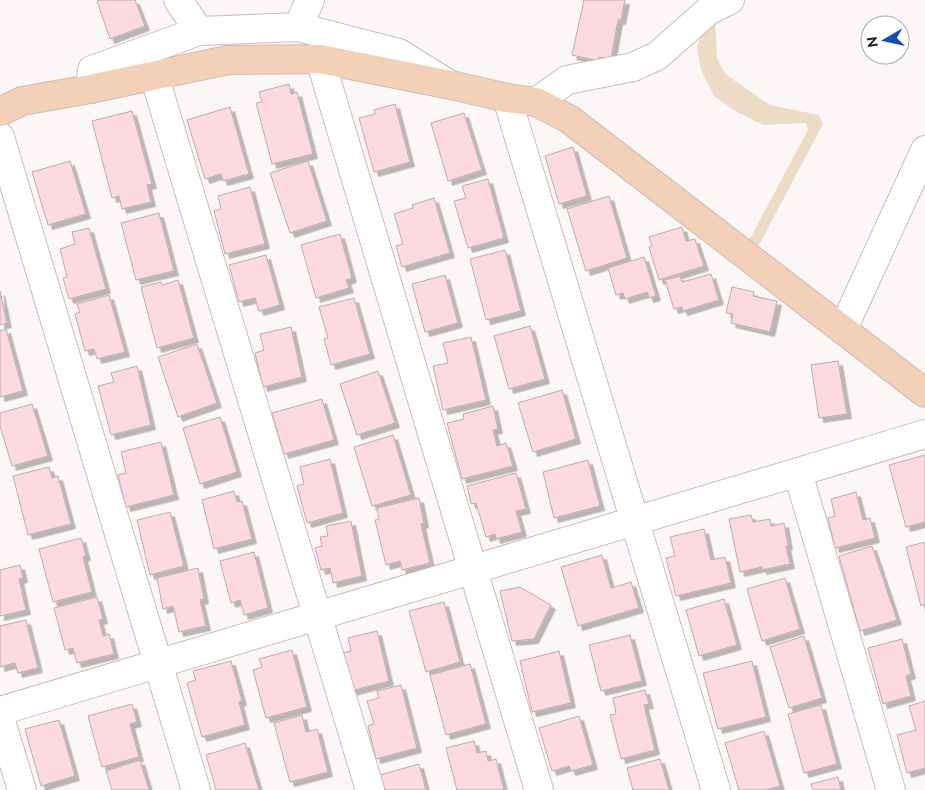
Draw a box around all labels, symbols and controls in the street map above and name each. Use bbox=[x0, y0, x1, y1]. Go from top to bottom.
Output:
north arrow bbox=[860, 15, 910, 65]
text: N bbox=[863, 36, 881, 49]

